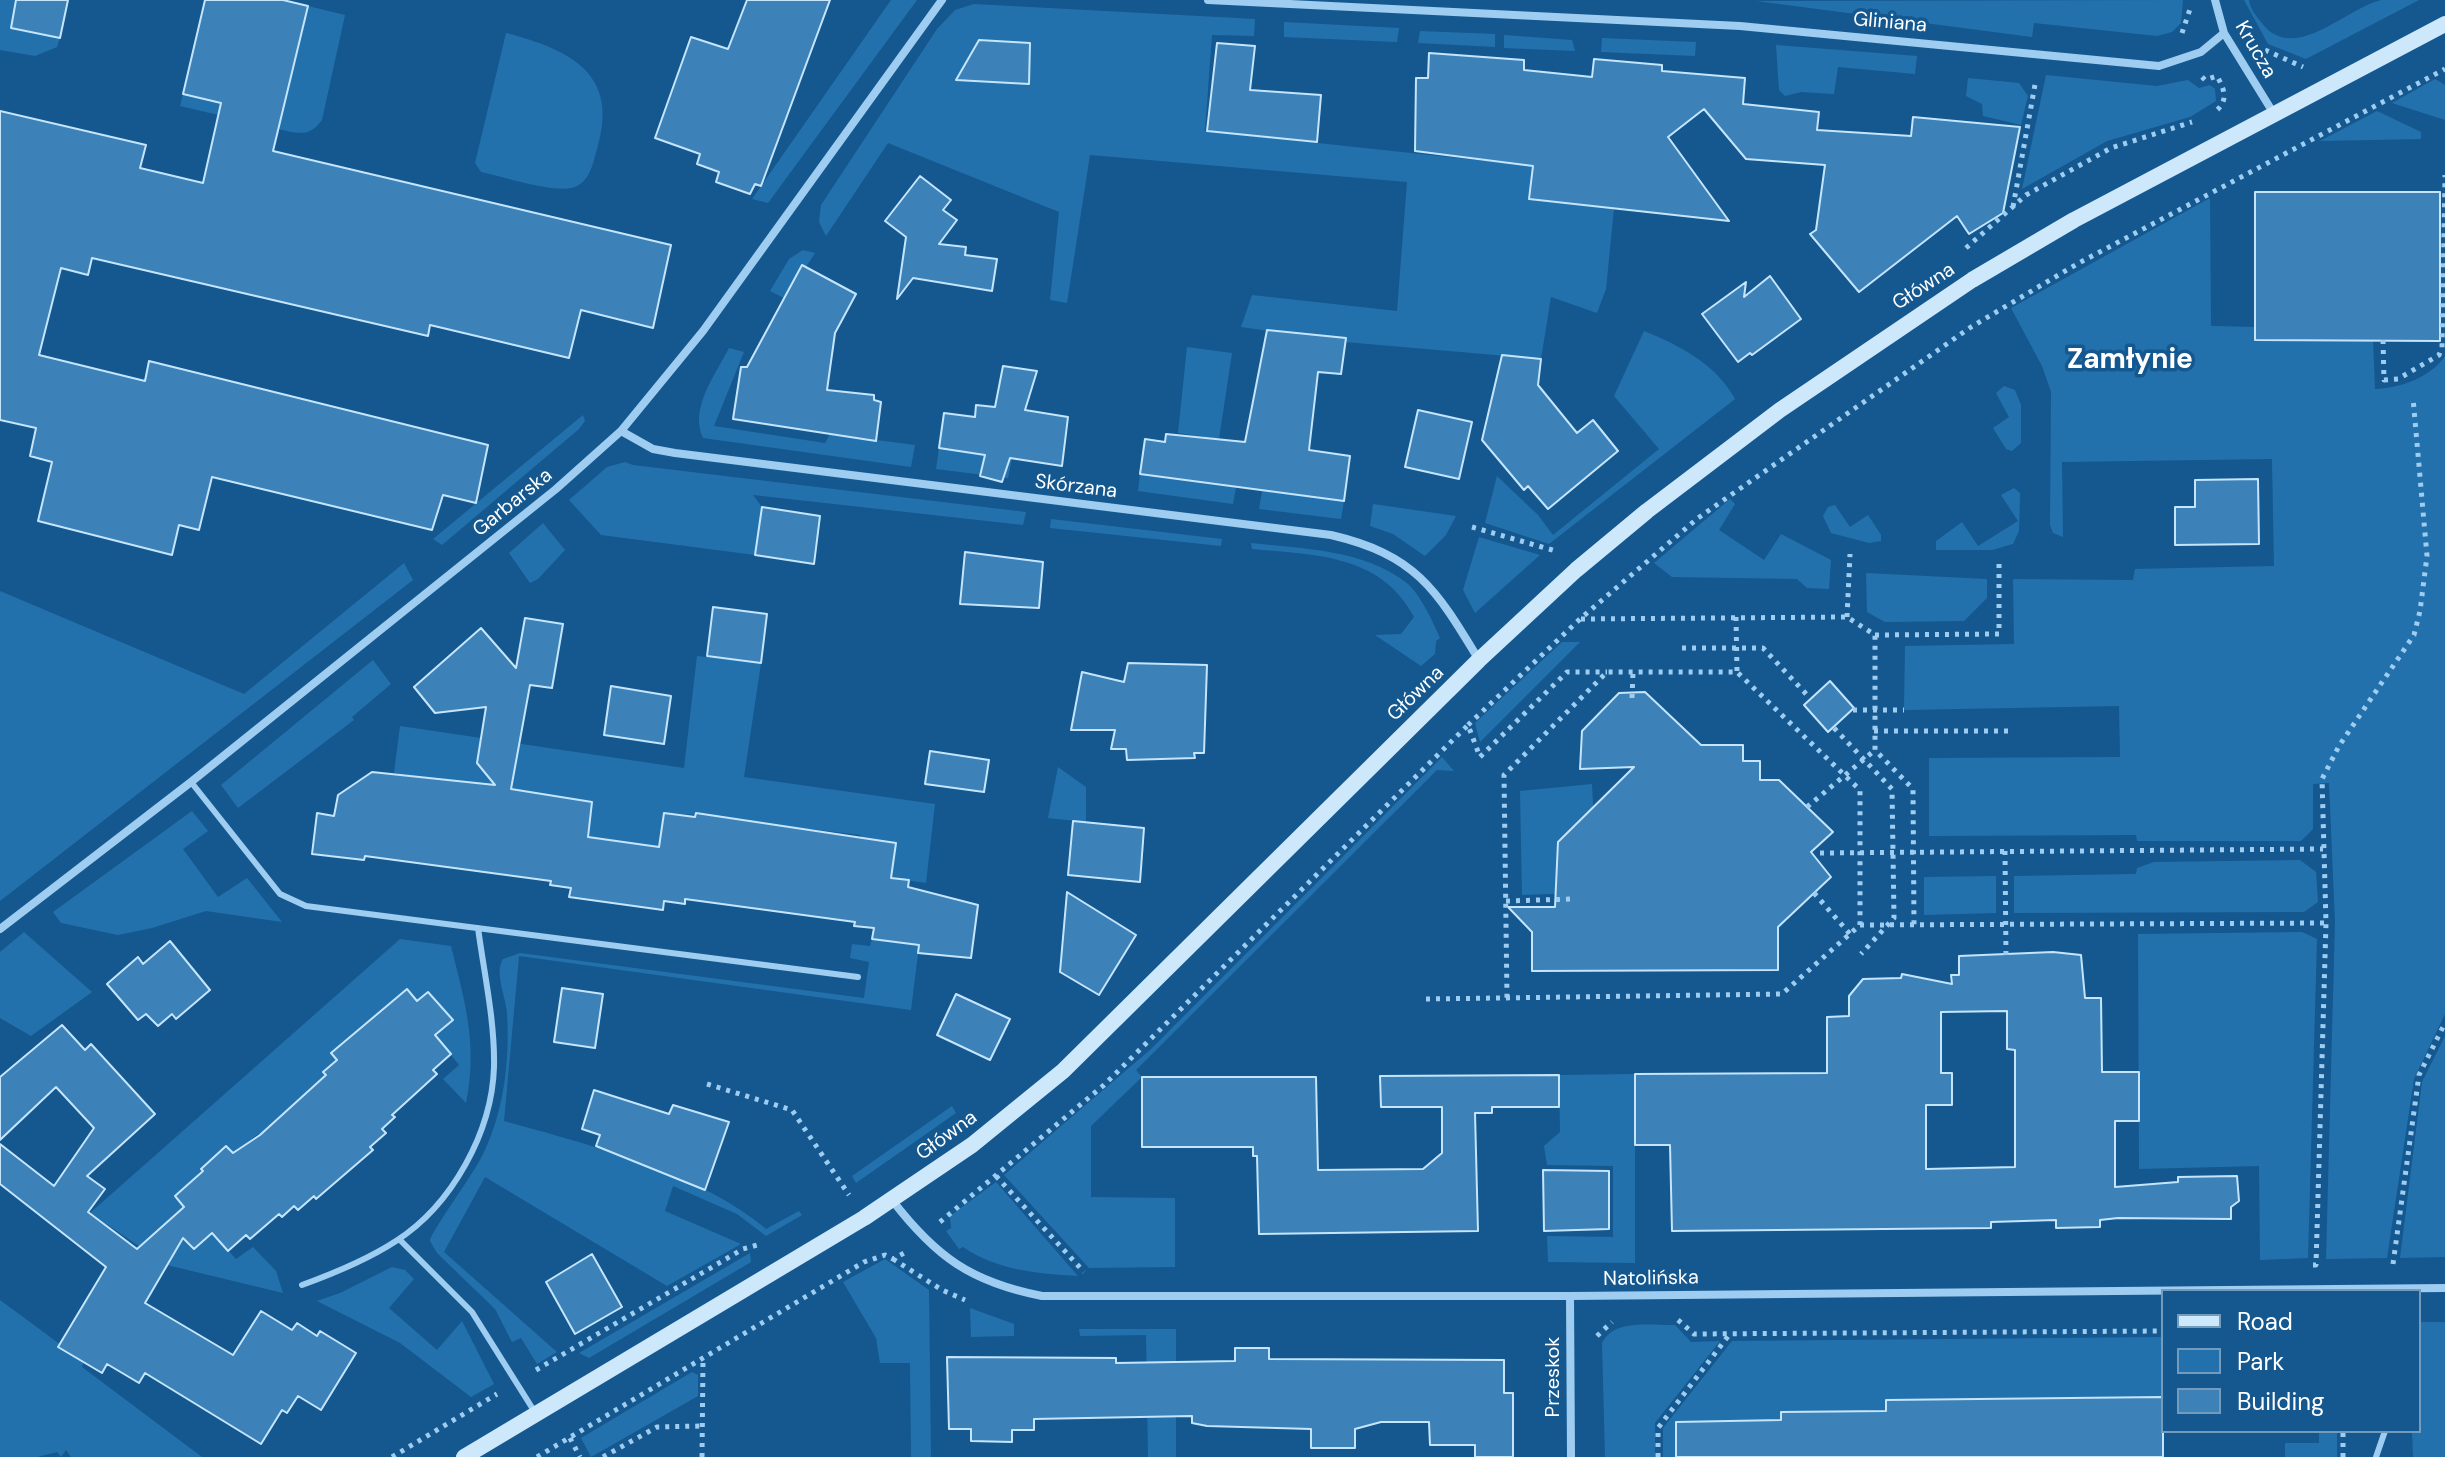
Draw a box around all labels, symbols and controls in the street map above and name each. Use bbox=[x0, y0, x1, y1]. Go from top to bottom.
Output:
street label: Gliniana bbox=[1852, 8, 1928, 38]
street label: Krucza bbox=[2229, 17, 2281, 83]
street label: Główna bbox=[1888, 258, 1960, 316]
district label: Zamłynie bbox=[2067, 344, 2193, 378]
street label: Garbarska bbox=[468, 464, 558, 542]
street label: Skórzana bbox=[1034, 470, 1118, 504]
street label: Główna bbox=[1383, 661, 1449, 727]
street label: Główna bbox=[912, 1106, 982, 1166]
street label: Natolińska bbox=[1603, 1266, 1699, 1292]
legend bbox=[2161, 1289, 2421, 1433]
text: Road bbox=[2237, 1306, 2293, 1337]
street label: Przeskok bbox=[1542, 1337, 1566, 1417]
text: Park bbox=[2237, 1346, 2284, 1377]
text: Building bbox=[2237, 1386, 2324, 1417]

